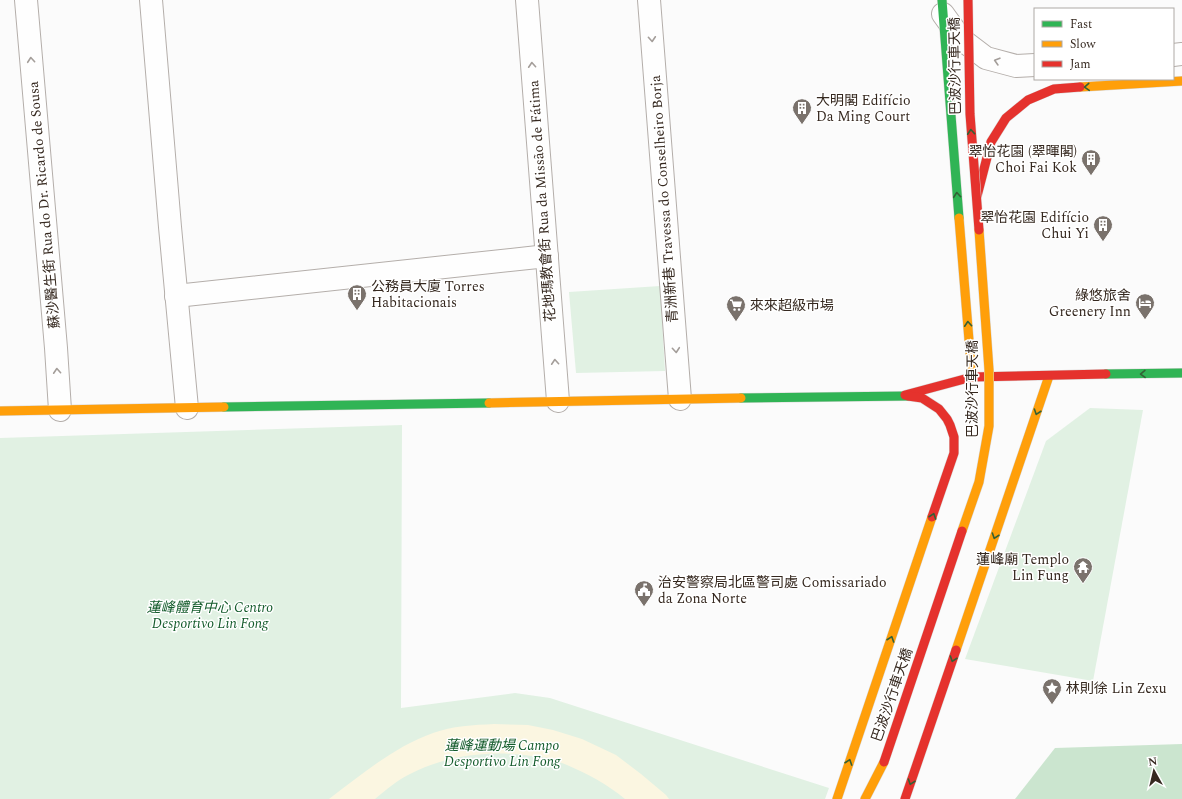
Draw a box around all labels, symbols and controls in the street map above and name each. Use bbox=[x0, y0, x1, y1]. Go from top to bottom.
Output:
legend bbox=[1034, 8, 1174, 80]
text: Fast bbox=[1070, 15, 1092, 34]
street label: 巴波沙行車天橋 bbox=[944, 17, 966, 115]
text: Slow bbox=[1070, 35, 1096, 54]
one-way arrow bbox=[647, 36, 656, 42]
text: Jam bbox=[1070, 55, 1091, 74]
one-way arrow bbox=[27, 57, 36, 63]
one-way arrow bbox=[994, 57, 1001, 66]
one-way arrow bbox=[528, 62, 537, 68]
street label: 青洲新巷 Travessa do Conselheiro Borja bbox=[645, 74, 683, 324]
street label: 花地瑪教會街 Rua da Missão de Fátima bbox=[523, 79, 561, 323]
street label: 蘇沙醫生街 Rua do Dr. Ricardo de Sousa bbox=[23, 80, 65, 330]
one-way arrow bbox=[1084, 83, 1090, 92]
place label: 大明閣 Edifício Da Ming Court bbox=[816, 90, 911, 127]
building icon: 大明閣 Edifício Da Ming Court bbox=[791, 97, 813, 125]
one-way arrow bbox=[967, 129, 976, 135]
place label: 翠怡花園 (翠暉閣) Choi Fai Kok bbox=[969, 141, 1077, 178]
building icon: 翠怡花園 (翠暉閣) Choi Fai Kok bbox=[1080, 148, 1102, 176]
one-way arrow bbox=[953, 192, 962, 198]
place label: 翠怡花園 Edifício Chui Yi bbox=[980, 207, 1089, 244]
building icon: 翠怡花園 Edifício Chui Yi bbox=[1092, 214, 1114, 242]
place label: 公務員大廈 Torres Habitacionais bbox=[371, 276, 485, 313]
building icon: 公務員大廈 Torres Habitacionais bbox=[346, 283, 368, 311]
place label: 綠悠旅舍 Greenery Inn bbox=[1049, 285, 1131, 322]
hotel icon: 綠悠旅舍 Greenery Inn bbox=[1134, 292, 1156, 320]
supermarket icon: 來來超級市場 bbox=[725, 294, 747, 322]
place label: 來來超級市場 bbox=[750, 295, 834, 316]
one-way arrow bbox=[963, 321, 972, 327]
street label: 巴波沙行車天橋 bbox=[962, 340, 983, 438]
one-way arrow bbox=[671, 347, 680, 353]
one-way arrow bbox=[550, 359, 559, 365]
one-way arrow bbox=[53, 368, 62, 374]
one-way arrow bbox=[1140, 370, 1146, 378]
one-way arrow bbox=[1033, 409, 1041, 416]
one-way arrow bbox=[928, 512, 937, 519]
one-way arrow bbox=[991, 532, 999, 539]
place label: 蓮峰廟 Templo Lin Fung bbox=[976, 549, 1069, 586]
temple icon: 蓮峰廟 Templo Lin Fung bbox=[1072, 556, 1094, 584]
place label: 治安警察局北區警司處 Comissariado da Zona Norte bbox=[658, 572, 887, 609]
public building icon: 治安警察局北區警司處 Comissariado da Zona Norte bbox=[633, 579, 655, 607]
park label: 蓮峰體育中心 Centro Desportivo Lin Fong bbox=[147, 597, 273, 634]
one-way arrow bbox=[886, 636, 895, 643]
street label: 巴波沙行車天橋 bbox=[866, 645, 918, 745]
one-way arrow bbox=[949, 655, 958, 662]
place icon: 林則徐 Lin Zexu bbox=[1041, 677, 1063, 705]
place label: 林則徐 Lin Zexu bbox=[1066, 678, 1167, 699]
park label: 蓮峰運動場 Campo Desportivo Lin Fong bbox=[444, 735, 561, 772]
north arrow bbox=[1134, 751, 1174, 791]
text: N bbox=[1147, 753, 1158, 771]
one-way arrow bbox=[845, 759, 853, 766]
one-way arrow bbox=[907, 778, 916, 785]

